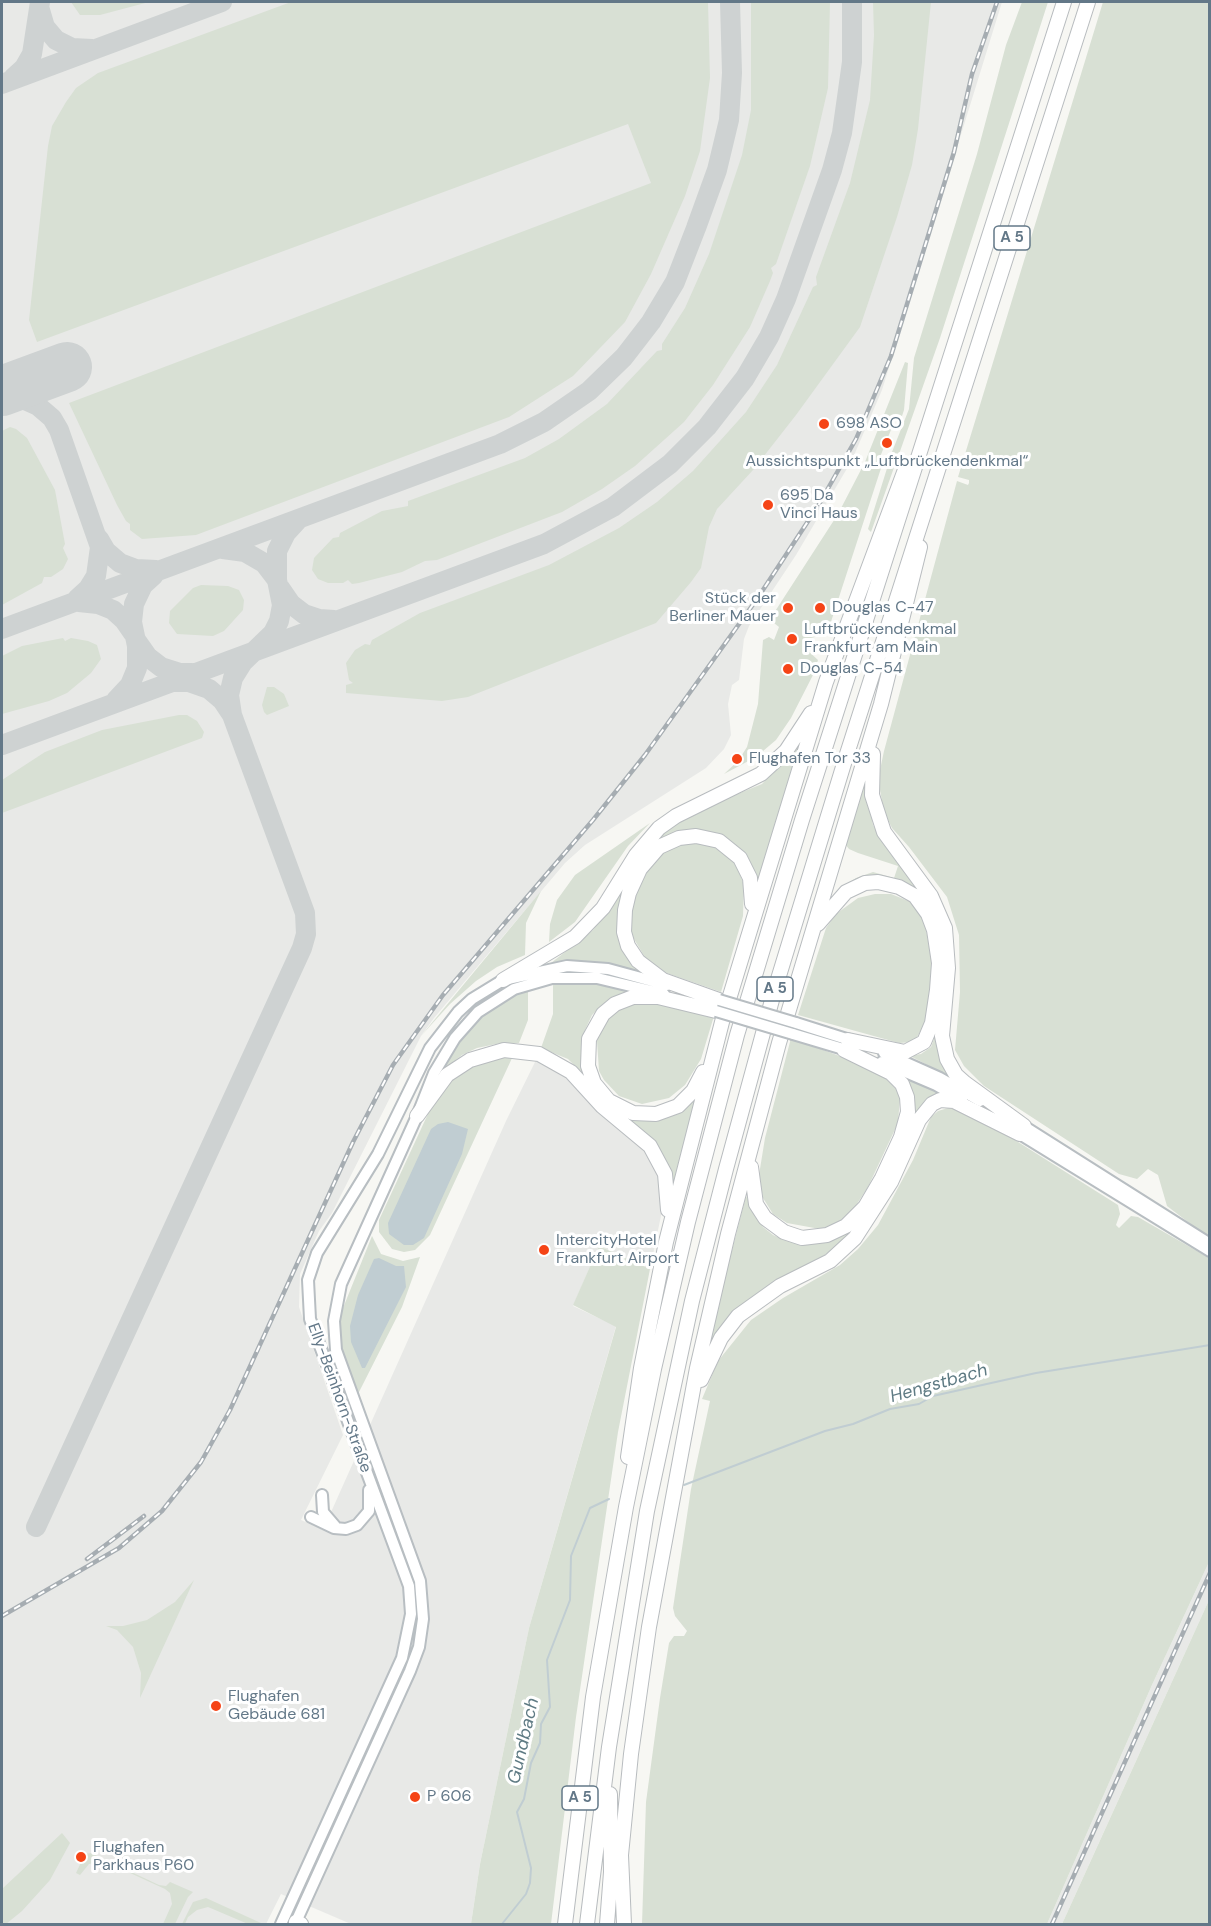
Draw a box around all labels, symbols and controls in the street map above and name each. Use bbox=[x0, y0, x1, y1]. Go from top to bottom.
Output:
road number: A 5 bbox=[994, 226, 1030, 250]
place label: 698 ASO bbox=[836, 414, 902, 434]
marker: 698 ASO bbox=[817, 417, 831, 431]
marker: Aussichtspunkt „Luftbrückendenkmal“ bbox=[880, 436, 894, 450]
place label: Aussichtspunkt „Luftbrückendenkmal“ bbox=[746, 452, 1028, 472]
place label: 695 Da Vinci Haus bbox=[780, 486, 858, 524]
marker: 695 Da Vinci Haus bbox=[761, 498, 775, 512]
place label: Stück der Berliner Mauer bbox=[669, 589, 776, 627]
place label: Douglas C-47 bbox=[832, 598, 934, 618]
marker: Stück der Berliner Mauer bbox=[781, 601, 795, 615]
marker: Douglas C-47 bbox=[813, 601, 827, 615]
place label: Luftbrückendenkmal Frankfurt am Main bbox=[804, 620, 956, 658]
marker: Luftbrückendenkmal Frankfurt am Main bbox=[785, 632, 799, 646]
place label: Douglas C-54 bbox=[800, 659, 903, 679]
marker: Douglas C-54 bbox=[781, 662, 795, 676]
place label: Flughafen Tor 33 bbox=[749, 749, 871, 769]
marker: Flughafen Tor 33 bbox=[730, 752, 744, 766]
road number: A 5 bbox=[757, 977, 793, 1001]
place label: IntercityHotel Frankfurt Airport bbox=[556, 1231, 680, 1269]
marker: IntercityHotel Frankfurt Airport bbox=[537, 1243, 551, 1257]
street label: Elly-Beinhorn-Straße bbox=[303, 1321, 375, 1475]
water label: Hengstbach bbox=[888, 1360, 990, 1408]
place label: Flughafen Gebäude 681 bbox=[228, 1687, 325, 1725]
water label: Gundbach bbox=[504, 1696, 544, 1786]
marker: Flughafen Gebäude 681 bbox=[209, 1699, 223, 1713]
road number: A 5 bbox=[562, 1786, 598, 1810]
place label: P 606 bbox=[427, 1787, 472, 1807]
marker: P 606 bbox=[408, 1790, 422, 1804]
place label: Flughafen Parkhaus P60 bbox=[93, 1838, 194, 1876]
marker: Flughafen Parkhaus P60 bbox=[74, 1850, 88, 1864]

